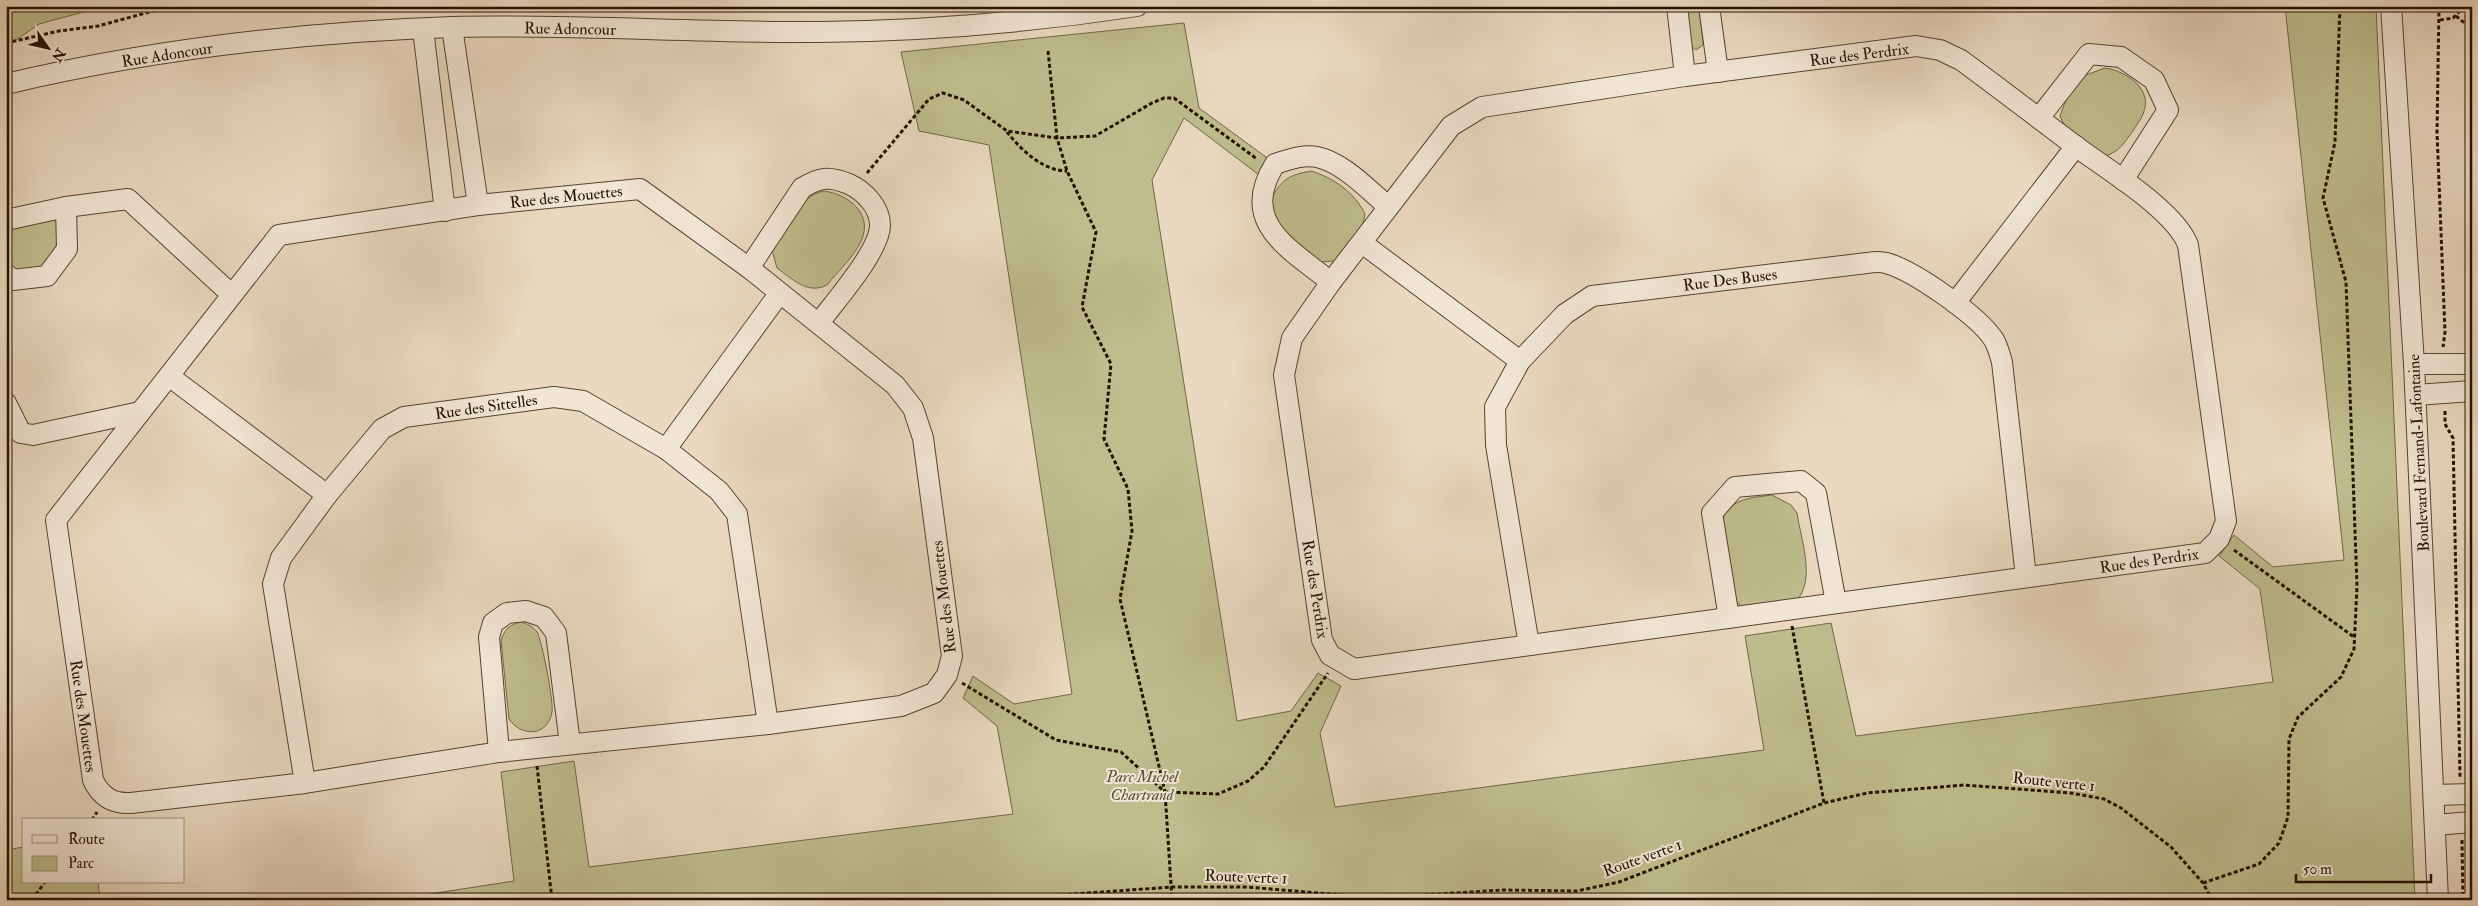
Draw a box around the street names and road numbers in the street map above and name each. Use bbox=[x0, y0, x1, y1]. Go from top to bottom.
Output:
street label: Rue Adoncour bbox=[524, 18, 616, 40]
street label: Rue Adoncour bbox=[120, 38, 214, 72]
street label: Rue des Perdrix bbox=[1808, 39, 1910, 71]
street label: Rue des Mouettes bbox=[509, 181, 624, 213]
street label: Rue Des Buses bbox=[1682, 264, 1778, 296]
street label: Boulevard Fernand-Lafontaine bbox=[2404, 353, 2434, 552]
street label: Rue des Sittelles bbox=[434, 390, 539, 424]
street label: Rue des Perdrix bbox=[1297, 538, 1333, 640]
street label: Rue des Mouettes bbox=[927, 539, 961, 654]
street label: Rue des Perdrix bbox=[2098, 544, 2200, 578]
street label: Rue des Mouettes bbox=[65, 659, 101, 774]
street label: Route verte 1 bbox=[2012, 768, 2096, 796]
street label: Route verte 1 bbox=[1600, 834, 1685, 881]
street label: Route verte 1 bbox=[1204, 866, 1288, 888]

